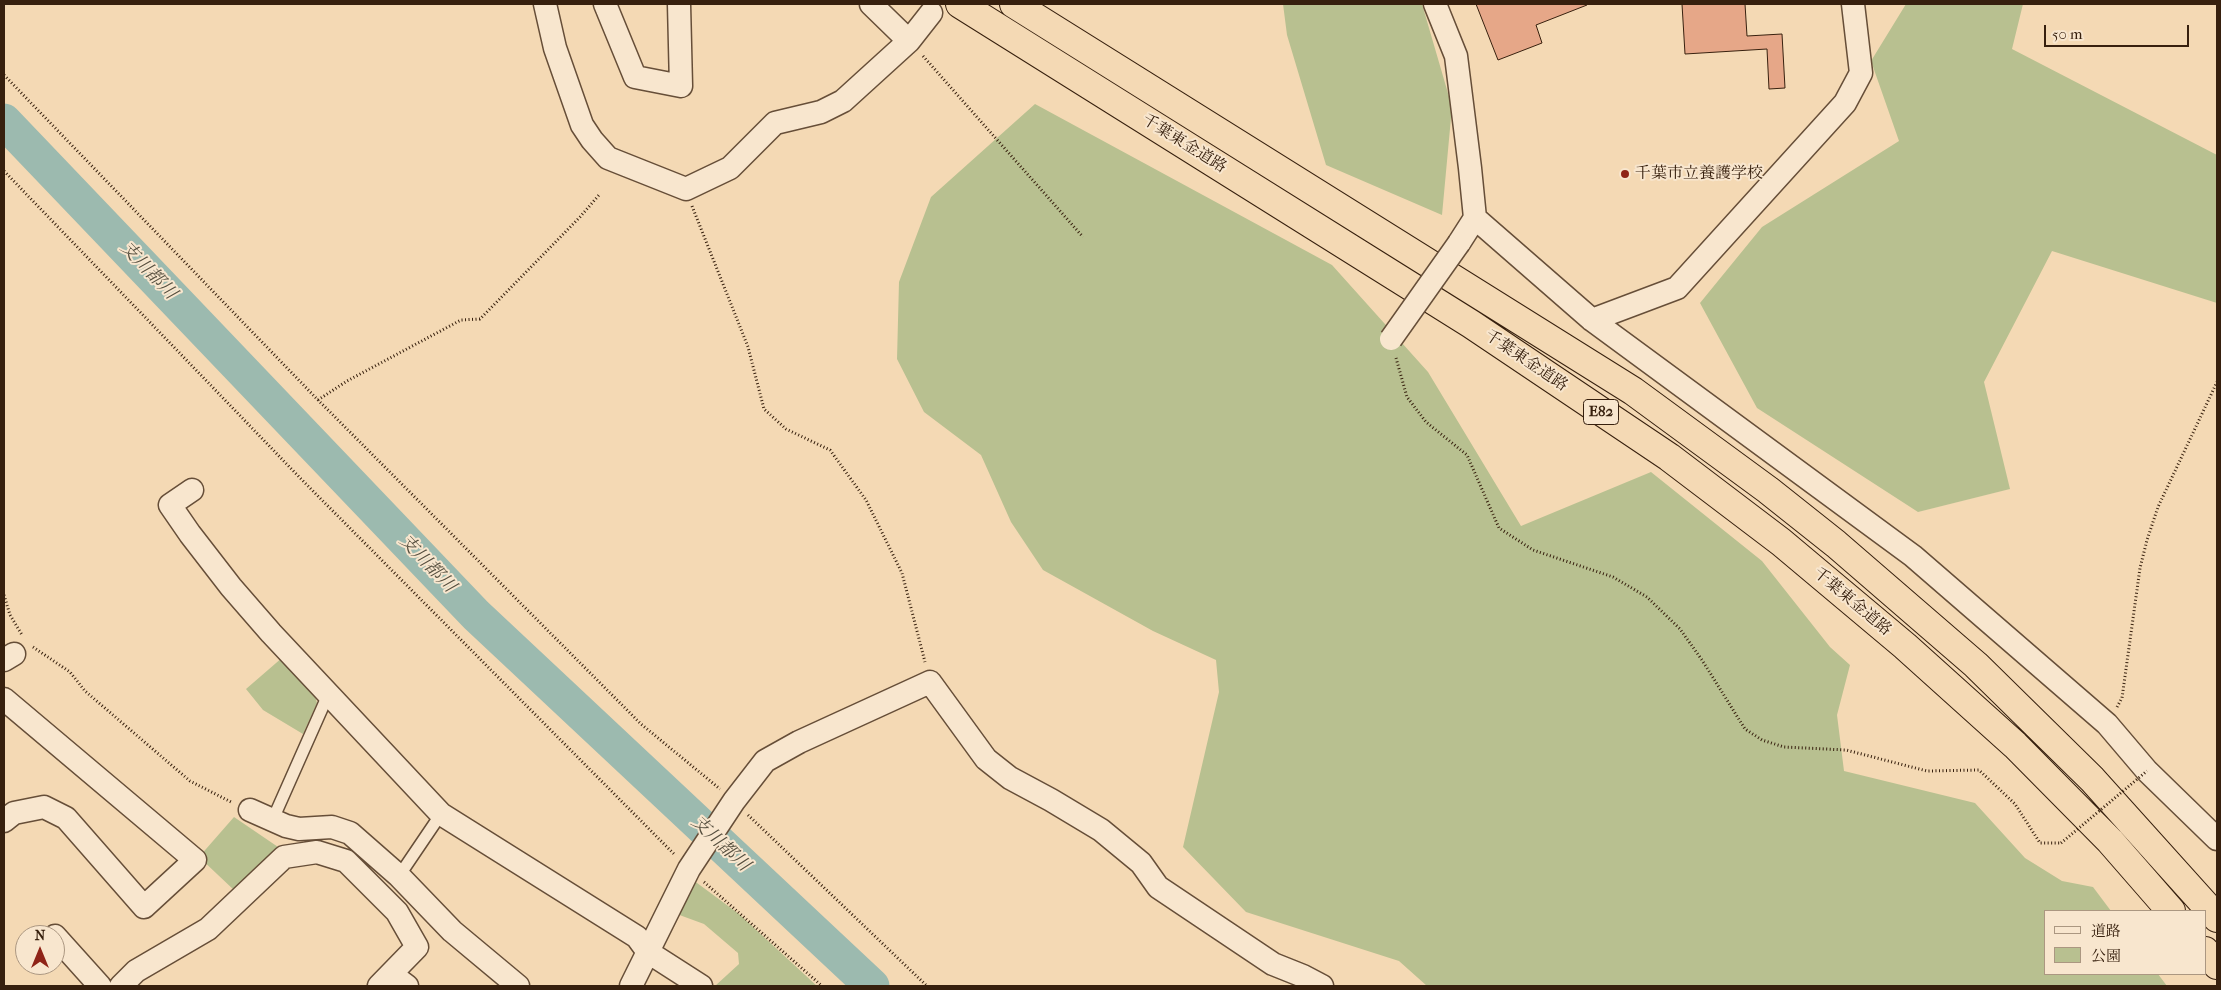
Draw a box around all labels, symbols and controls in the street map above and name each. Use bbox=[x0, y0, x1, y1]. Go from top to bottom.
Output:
scale bar bbox=[2046, 15, 2191, 47]
text: 50 m bbox=[2052, 25, 2082, 43]
street label: 千葉東金道路 bbox=[1138, 110, 1230, 178]
place label: 千葉市立養護学校 bbox=[1635, 164, 1763, 184]
marker: 千葉市立養護学校 bbox=[1619, 168, 1631, 180]
water label: 支川都川 bbox=[115, 238, 181, 304]
street label: 千葉東金道路 bbox=[1481, 326, 1571, 396]
road number: E82 bbox=[1584, 400, 1618, 424]
water label: 支川都川 bbox=[394, 531, 460, 597]
street label: 千葉東金道路 bbox=[1809, 564, 1895, 640]
water label: 支川都川 bbox=[686, 812, 754, 876]
legend bbox=[2044, 910, 2206, 975]
text: 道路 bbox=[2091, 922, 2121, 940]
north arrow bbox=[15, 925, 65, 975]
text: N bbox=[35, 927, 45, 944]
text: 公園 bbox=[2091, 947, 2121, 965]

